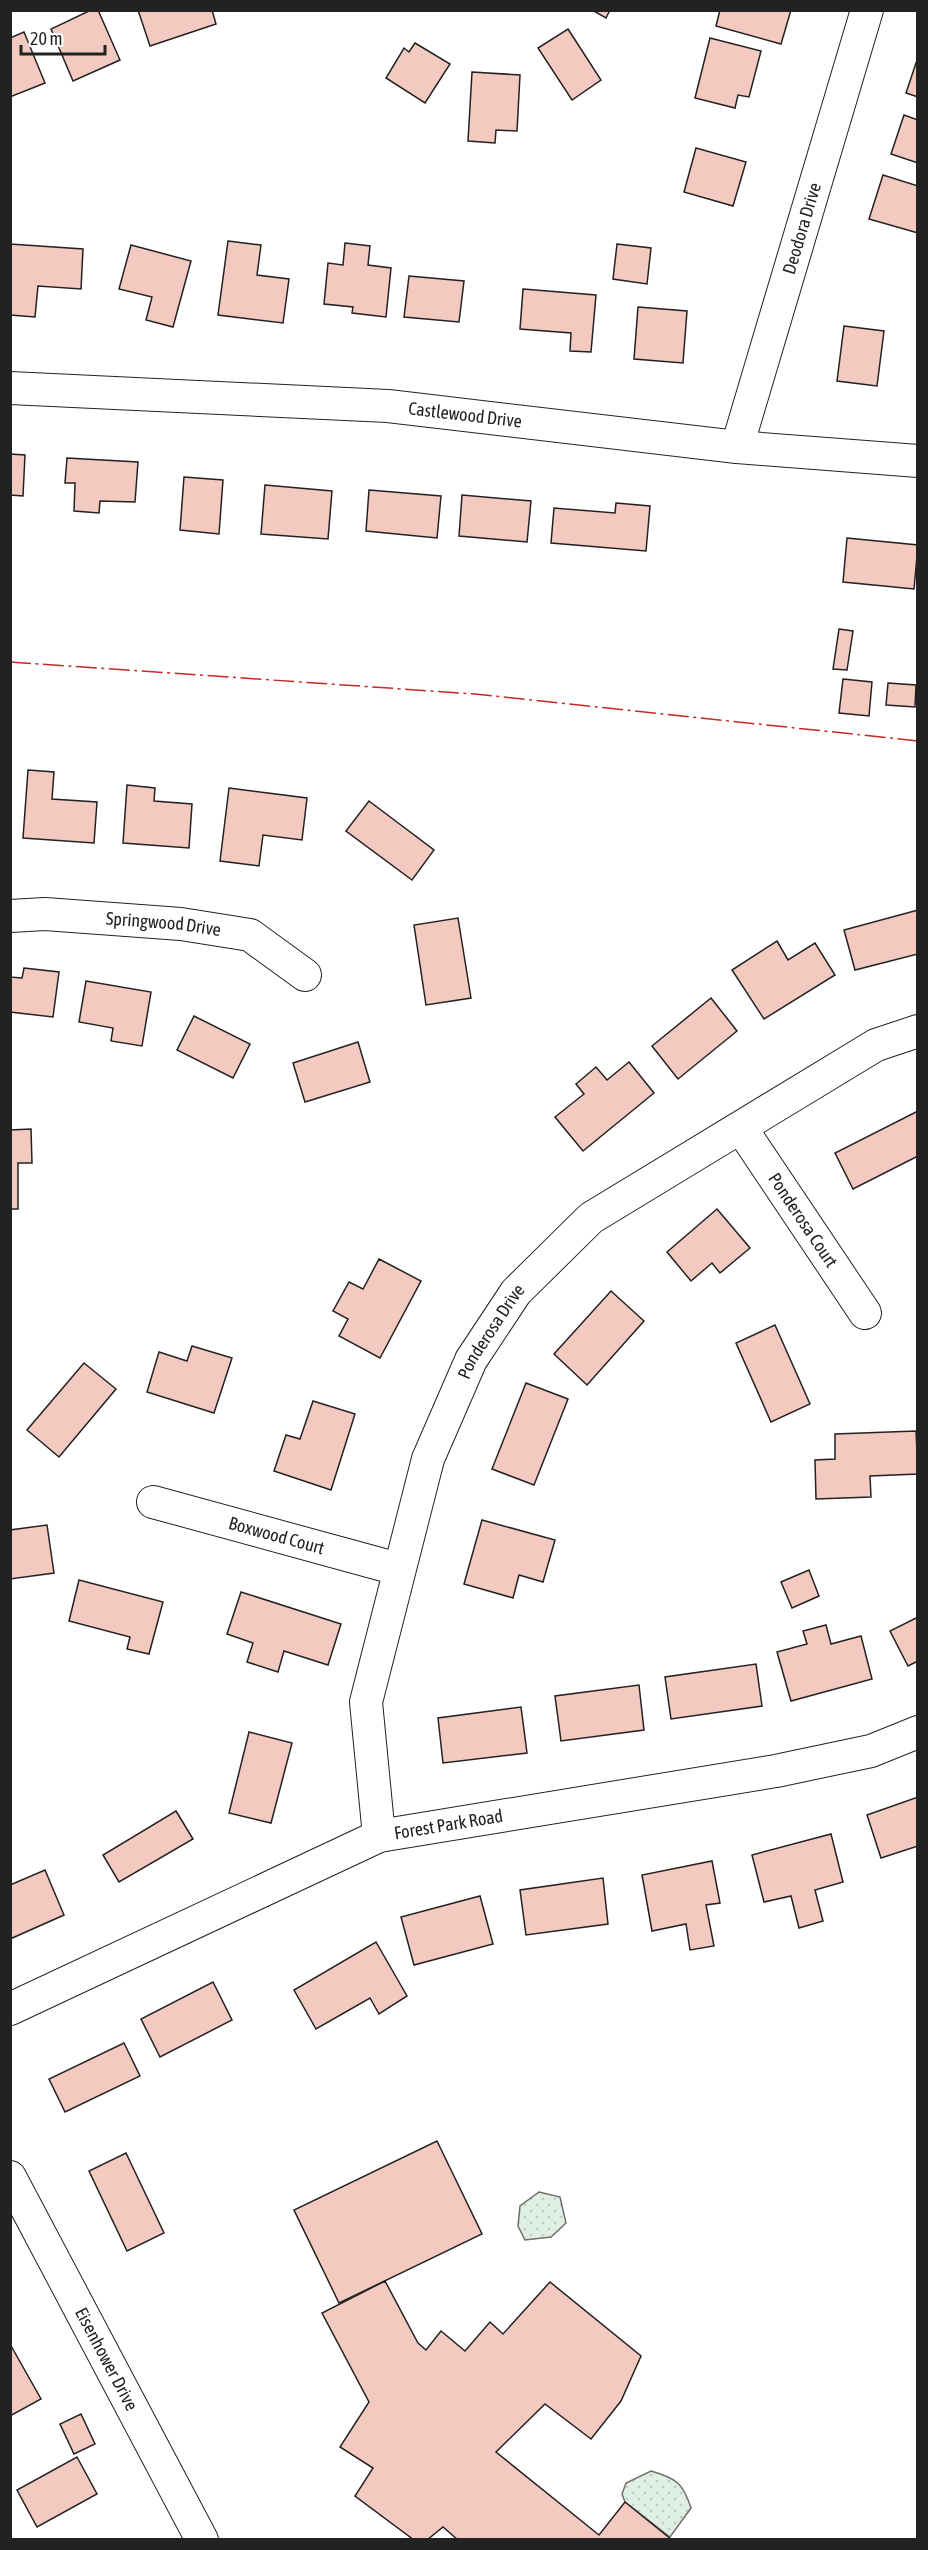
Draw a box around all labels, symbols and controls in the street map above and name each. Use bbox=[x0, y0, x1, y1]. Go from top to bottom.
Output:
scale bar bbox=[21, 18, 105, 56]
text: 20 m bbox=[30, 28, 62, 49]
street label: Deodora Drive bbox=[778, 180, 825, 277]
street label: Castlewood Drive bbox=[407, 397, 523, 432]
street label: Springwood Drive bbox=[105, 908, 223, 940]
street label: Ponderosa Court bbox=[764, 1169, 842, 1271]
street label: Ponderosa Drive bbox=[453, 1279, 528, 1382]
street label: Boxwood Court bbox=[226, 1512, 327, 1558]
street label: Forest Park Road bbox=[393, 1805, 504, 1843]
street label: Eisenhower Drive bbox=[71, 2304, 143, 2414]

